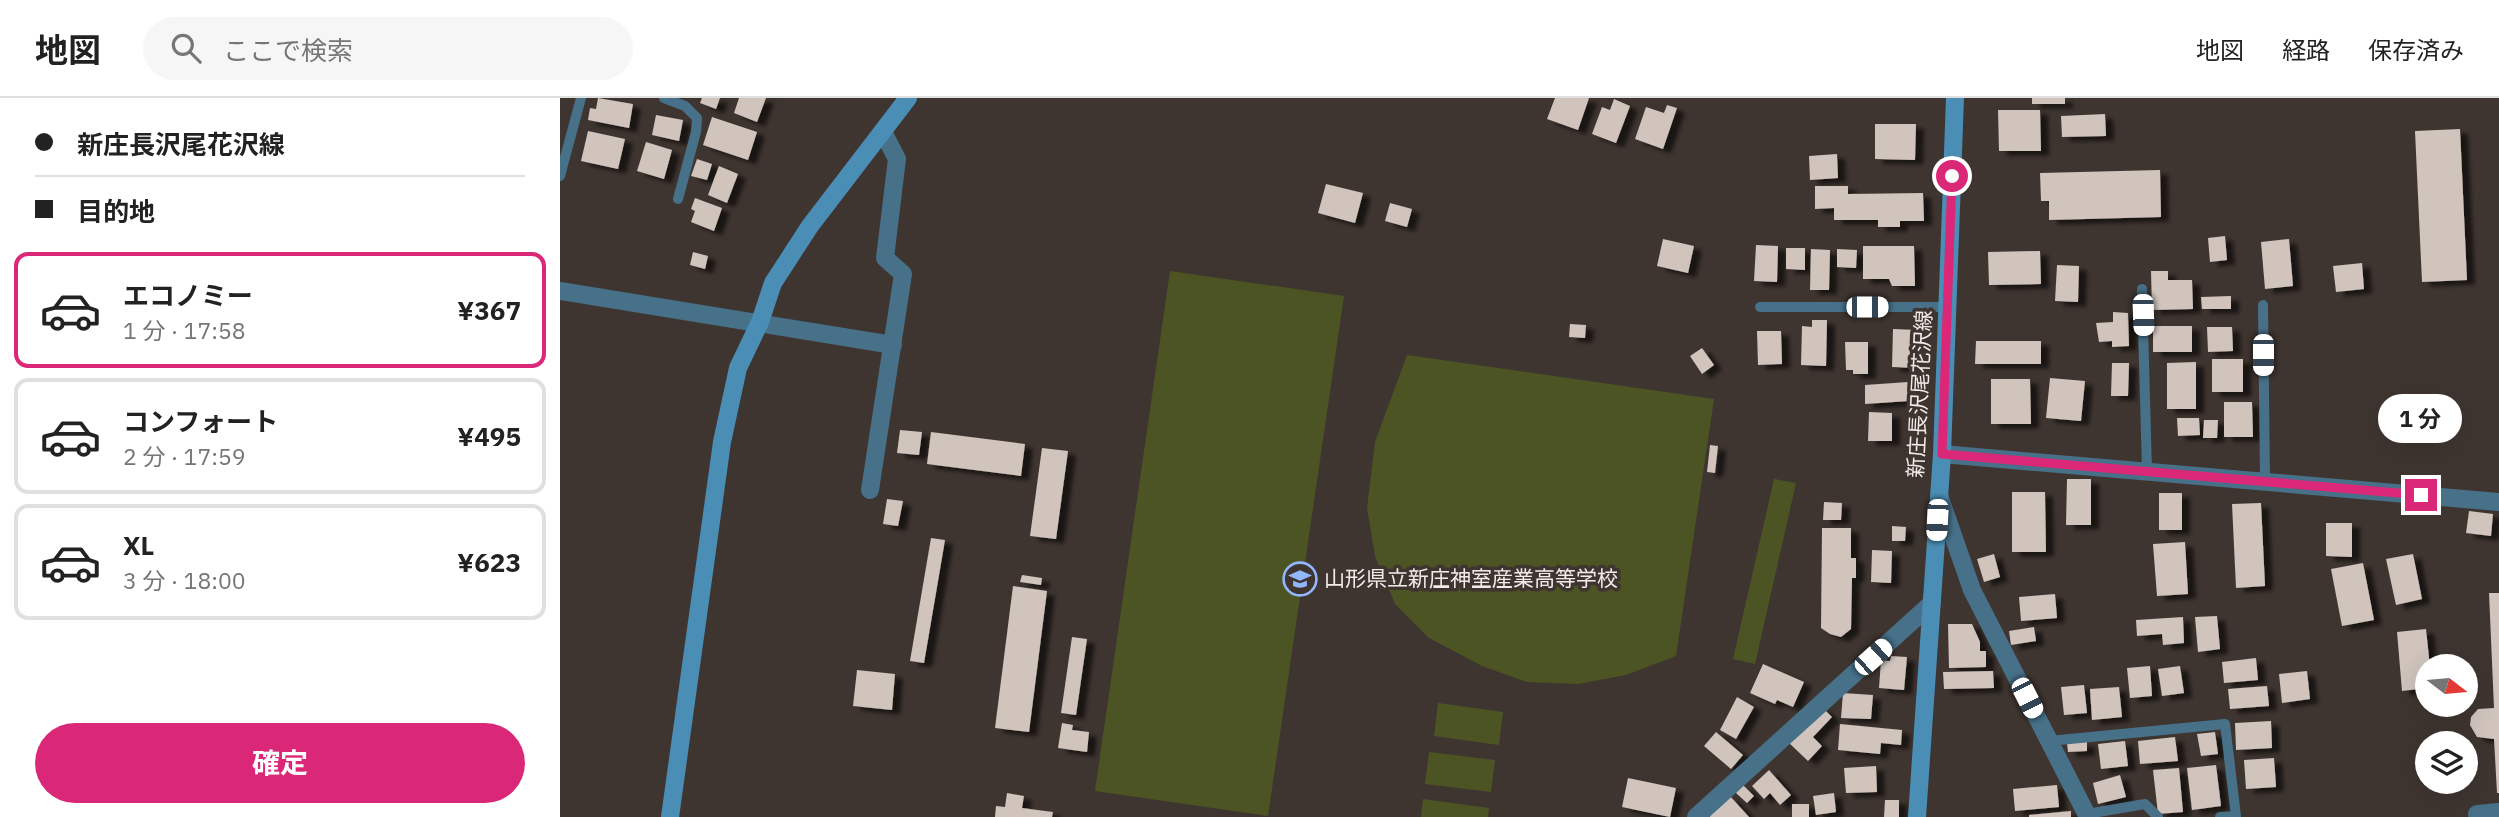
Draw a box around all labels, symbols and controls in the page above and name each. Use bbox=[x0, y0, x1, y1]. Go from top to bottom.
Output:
search box bbox=[143, 17, 633, 80]
text: 地図 bbox=[35, 28, 101, 71]
icon: search bbox=[167, 29, 205, 67]
text: ここで検索 bbox=[223, 33, 353, 67]
text: 地図 bbox=[2196, 34, 2244, 66]
text: 経路 bbox=[2282, 34, 2330, 66]
text: 保存済み bbox=[2368, 34, 2464, 66]
text: 新庄長沢尾花沢線 bbox=[77, 127, 285, 161]
route start bbox=[1936, 160, 1968, 192]
text: 目的地 bbox=[77, 194, 155, 228]
text: エコノミー bbox=[123, 278, 253, 312]
icon: car bbox=[39, 279, 102, 342]
text: ¥367 bbox=[457, 293, 521, 327]
car bbox=[2132, 294, 2155, 336]
car bbox=[1847, 297, 1889, 318]
street label: 新庄長沢尾花沢線 bbox=[1901, 309, 1937, 479]
text: 1 分 · 17:58 bbox=[123, 315, 246, 345]
car bbox=[2253, 334, 2274, 376]
callout: 1 分 bbox=[2379, 394, 2463, 442]
text: 1 分 bbox=[2399, 403, 2441, 433]
text: コンフォート bbox=[123, 404, 278, 438]
icon: car bbox=[39, 405, 102, 468]
text: ¥495 bbox=[457, 419, 521, 453]
text: 2 分 · 17:59 bbox=[123, 441, 246, 471]
route end bbox=[2405, 479, 2437, 511]
car bbox=[1926, 498, 1949, 542]
text: XL bbox=[123, 528, 154, 562]
icon: car bbox=[39, 531, 102, 594]
text: ¥623 bbox=[457, 545, 521, 579]
school or university icon: 山形県立新庄神室産業高等学校 bbox=[1281, 560, 1319, 598]
place label: 山形県立新庄神室産業高等学校 bbox=[1324, 564, 1618, 592]
text: 3 分 · 18:00 bbox=[123, 565, 246, 595]
car bbox=[1851, 635, 1896, 679]
north arrow bbox=[2415, 654, 2478, 718]
map controls bbox=[2415, 654, 2478, 794]
car bbox=[2009, 675, 2046, 721]
button: 確定 bbox=[35, 723, 525, 803]
button: layers bbox=[2415, 731, 2478, 794]

